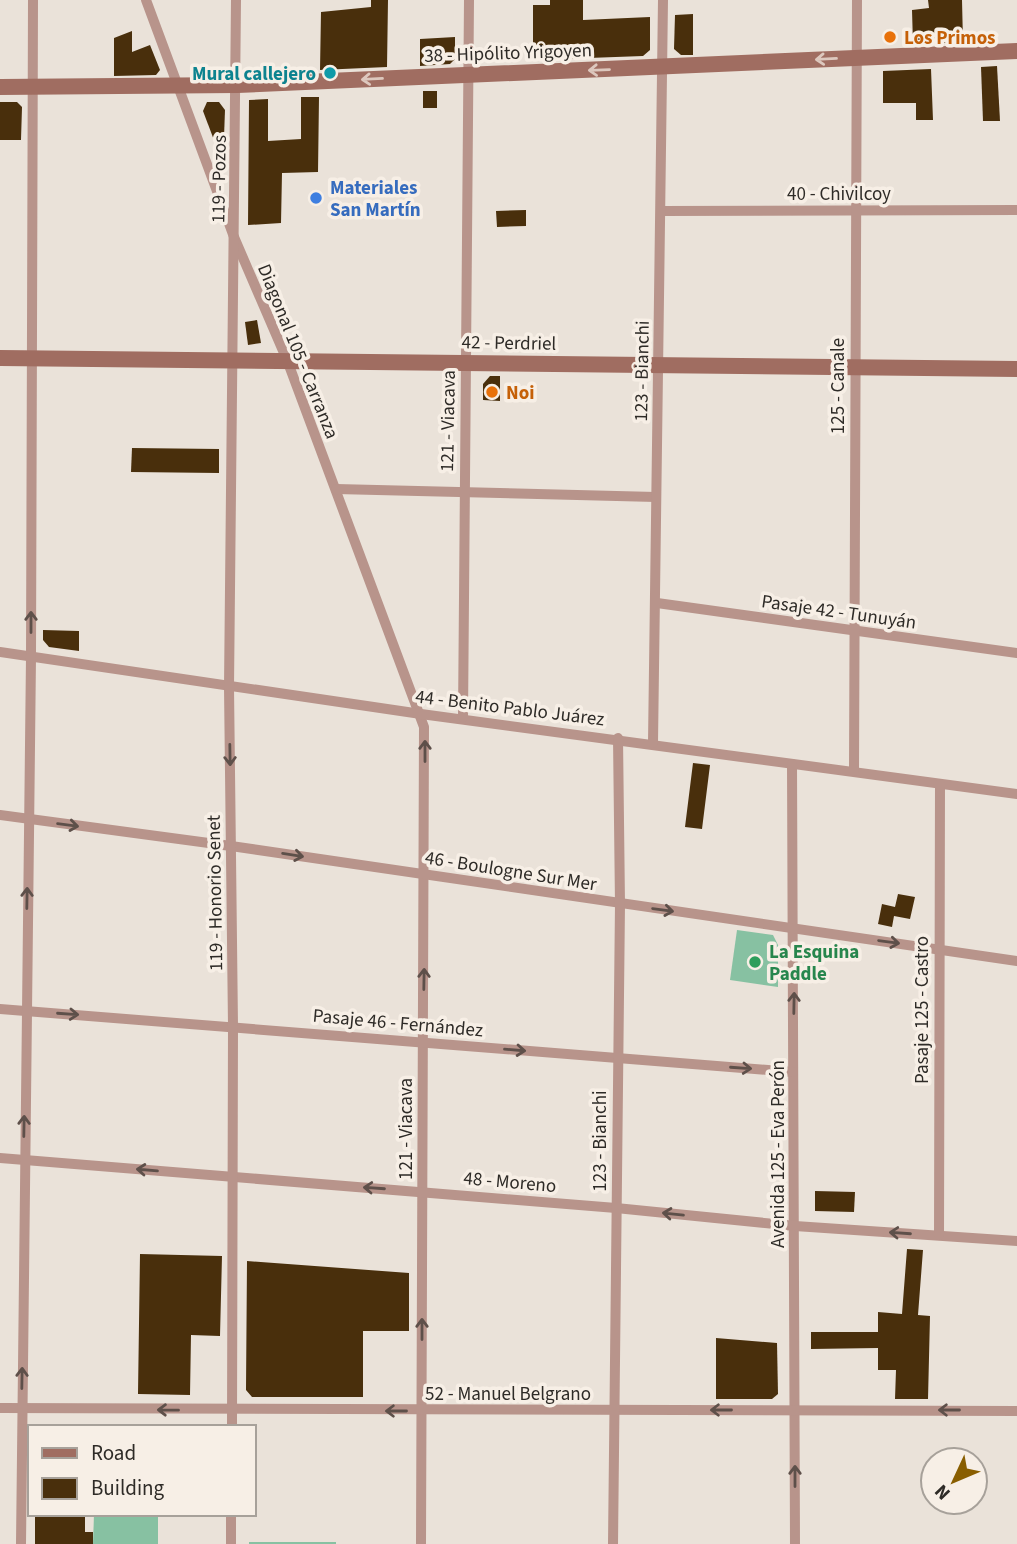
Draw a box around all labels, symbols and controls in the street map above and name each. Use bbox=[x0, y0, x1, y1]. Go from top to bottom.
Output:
place label: Los Primos bbox=[904, 25, 996, 52]
marker: Los Primos bbox=[882, 29, 898, 45]
street label: 38 - Hipólito Yrigoyen bbox=[424, 37, 592, 70]
one-way arrow bbox=[816, 53, 838, 66]
place label: Mural callejero bbox=[192, 61, 316, 88]
one-way arrow bbox=[588, 63, 611, 76]
marker: Mural callejero bbox=[322, 65, 338, 81]
one-way arrow bbox=[361, 73, 384, 86]
street label: 119 - Pozos bbox=[205, 135, 234, 223]
place label: Materiales San Martín bbox=[330, 175, 421, 224]
street label: 40 - Chivilcoy bbox=[787, 181, 891, 208]
marker: Materiales San Martín bbox=[308, 190, 324, 206]
street label: Diagonal 105 - Carranza bbox=[250, 260, 345, 443]
street label: 123 - Bianchi bbox=[628, 320, 657, 422]
street label: 42 - Perdriel bbox=[461, 329, 557, 358]
street label: 125 - Canale bbox=[825, 338, 852, 434]
street label: 121 - Viacava bbox=[434, 370, 463, 472]
place label: Noi bbox=[506, 380, 534, 407]
marker: Noi bbox=[484, 384, 500, 400]
street label: Pasaje 42 - Tunuyán bbox=[760, 588, 918, 637]
one-way arrow bbox=[24, 611, 38, 634]
street label: 44 - Benito Pablo Juárez bbox=[414, 683, 606, 733]
one-way arrow bbox=[418, 740, 432, 763]
one-way arrow bbox=[223, 743, 237, 766]
street label: 119 - Honorio Senet bbox=[201, 814, 230, 971]
one-way arrow bbox=[56, 818, 78, 831]
street label: 46 - Boulogne Sur Mer bbox=[423, 845, 599, 898]
one-way arrow bbox=[281, 849, 304, 862]
one-way arrow bbox=[20, 887, 34, 910]
one-way arrow bbox=[652, 904, 674, 917]
one-way arrow bbox=[877, 936, 900, 949]
street label: Pasaje 125 - Castro bbox=[909, 936, 936, 1084]
place label: La Esquina Paddle bbox=[769, 939, 859, 988]
marker: La Esquina Paddle bbox=[747, 954, 763, 970]
one-way arrow bbox=[417, 968, 431, 991]
one-way arrow bbox=[787, 992, 801, 1015]
street label: Pasaje 46 - Fernández bbox=[312, 1003, 484, 1044]
one-way arrow bbox=[56, 1008, 79, 1021]
one-way arrow bbox=[503, 1044, 525, 1057]
street label: Avenida 125 - Eva Perón bbox=[765, 1060, 792, 1248]
one-way arrow bbox=[730, 1062, 752, 1075]
street label: 121 - Viacava bbox=[393, 1078, 420, 1180]
street label: 123 - Bianchi bbox=[587, 1090, 614, 1192]
one-way arrow bbox=[18, 1115, 31, 1138]
one-way arrow bbox=[136, 1163, 159, 1176]
street label: 48 - Moreno bbox=[462, 1165, 557, 1200]
one-way arrow bbox=[363, 1181, 385, 1194]
one-way arrow bbox=[663, 1207, 685, 1220]
one-way arrow bbox=[889, 1226, 912, 1239]
one-way arrow bbox=[415, 1318, 429, 1341]
one-way arrow bbox=[15, 1367, 29, 1390]
street label: 52 - Manuel Belgrano bbox=[425, 1381, 591, 1408]
one-way arrow bbox=[157, 1403, 180, 1417]
one-way arrow bbox=[710, 1403, 733, 1417]
one-way arrow bbox=[938, 1403, 961, 1417]
one-way arrow bbox=[385, 1404, 408, 1418]
legend bbox=[28, 1425, 256, 1516]
text: Road bbox=[91, 1438, 136, 1468]
north arrow bbox=[919, 1446, 989, 1516]
one-way arrow bbox=[788, 1465, 802, 1488]
text: Building bbox=[91, 1473, 165, 1503]
text: N bbox=[929, 1478, 957, 1506]

